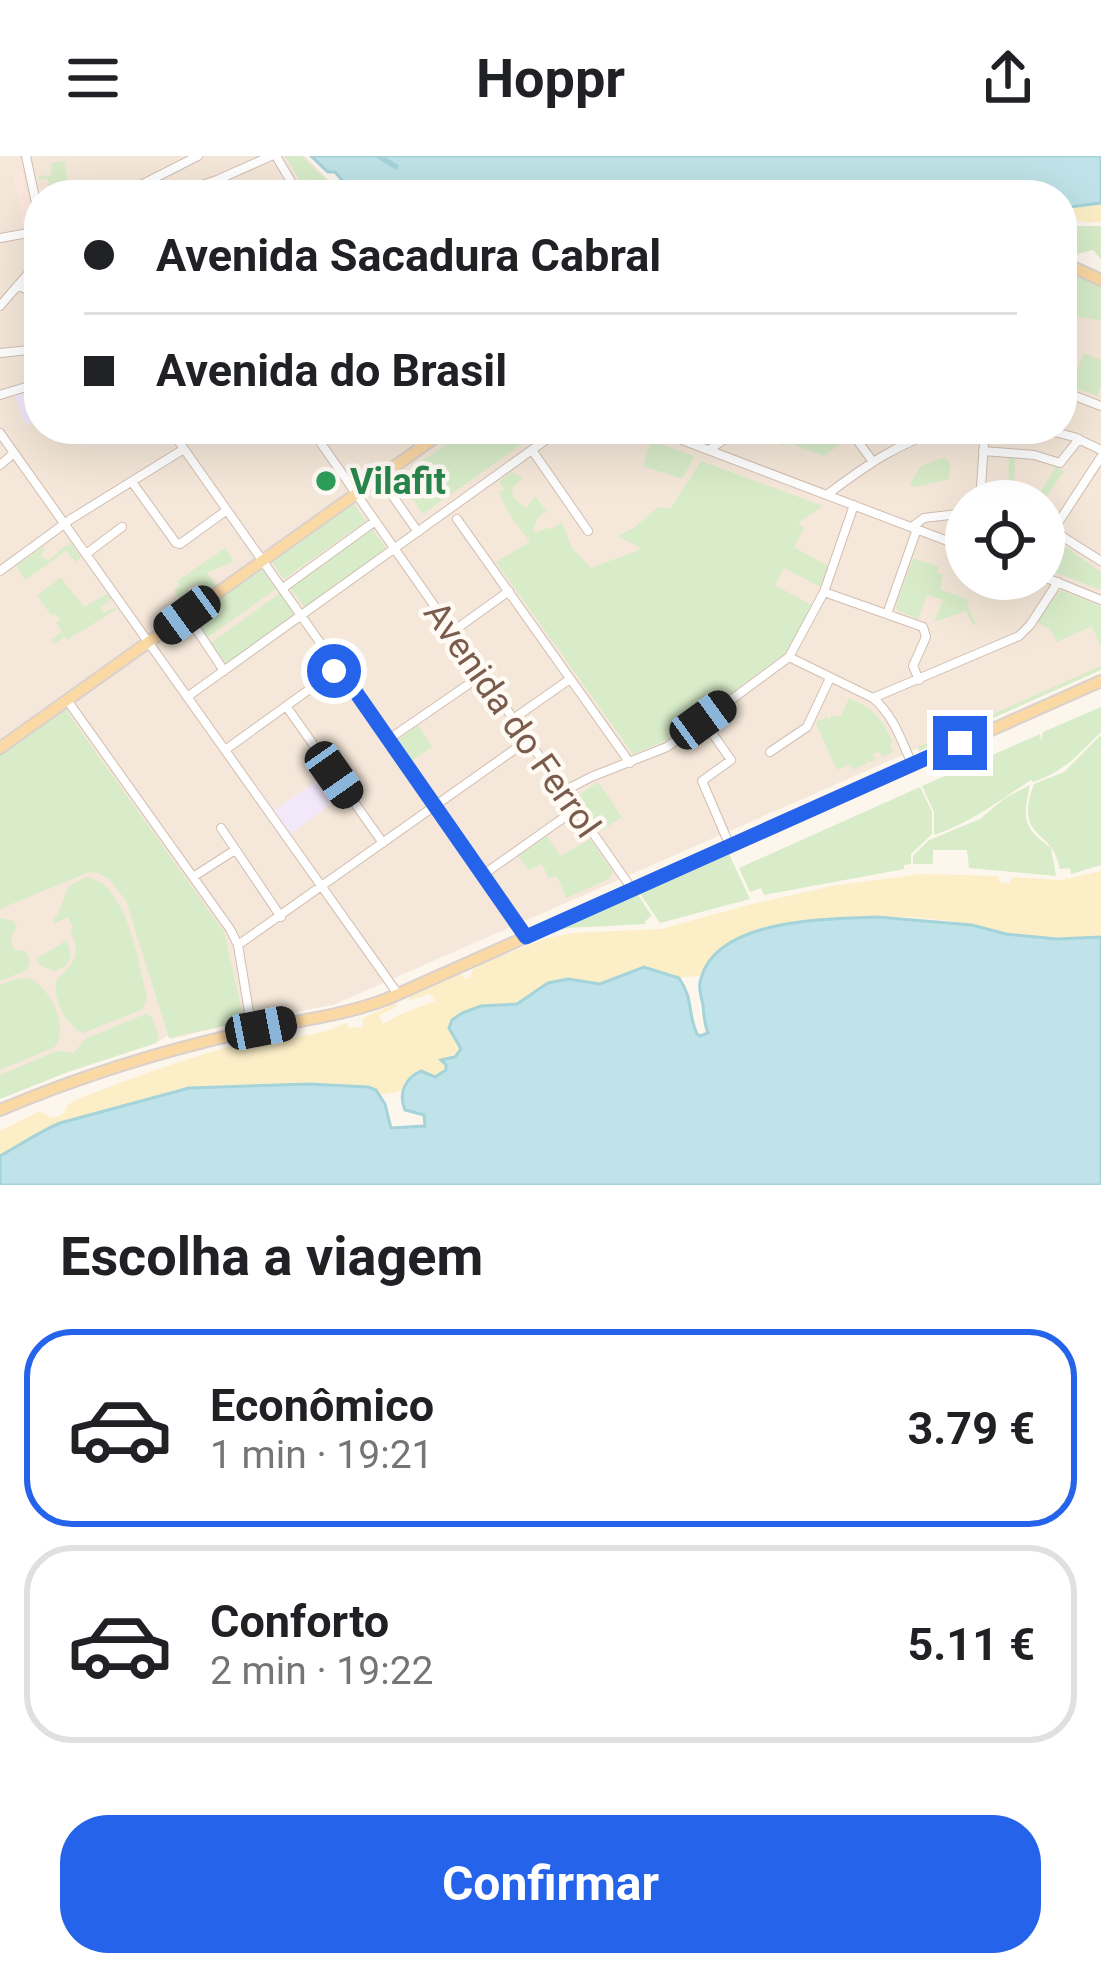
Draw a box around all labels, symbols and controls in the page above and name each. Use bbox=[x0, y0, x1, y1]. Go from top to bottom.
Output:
icon: menu bbox=[60, 45, 126, 111]
icon: share bbox=[975, 45, 1041, 111]
text: Hoppr bbox=[476, 47, 625, 110]
text: Avenida Sacadura Cabral bbox=[156, 229, 661, 282]
text: Avenida do Brasil bbox=[156, 344, 507, 397]
place label: Vilafit bbox=[350, 461, 446, 503]
marker: Vilafit bbox=[313, 468, 339, 494]
map controls bbox=[945, 480, 1065, 600]
button: locate bbox=[945, 480, 1065, 600]
car bbox=[147, 579, 227, 651]
street label: Avenida do Ferrol bbox=[415, 594, 609, 846]
route start bbox=[307, 644, 361, 698]
car bbox=[663, 684, 743, 756]
route end bbox=[933, 716, 987, 770]
car bbox=[299, 735, 369, 815]
car bbox=[222, 1003, 300, 1053]
text: Escolha a viagem bbox=[60, 1225, 483, 1288]
icon: car bbox=[66, 1374, 174, 1482]
text: Econômico bbox=[210, 1379, 434, 1432]
text: 3.79 € bbox=[907, 1402, 1035, 1455]
text: 1 min · 19:21 bbox=[210, 1432, 433, 1478]
icon: car bbox=[66, 1590, 174, 1698]
text: Conforto bbox=[210, 1595, 389, 1648]
text: 5.11 € bbox=[907, 1618, 1035, 1671]
text: 2 min · 19:22 bbox=[210, 1648, 433, 1694]
button: Confirmar bbox=[60, 1815, 1041, 1953]

